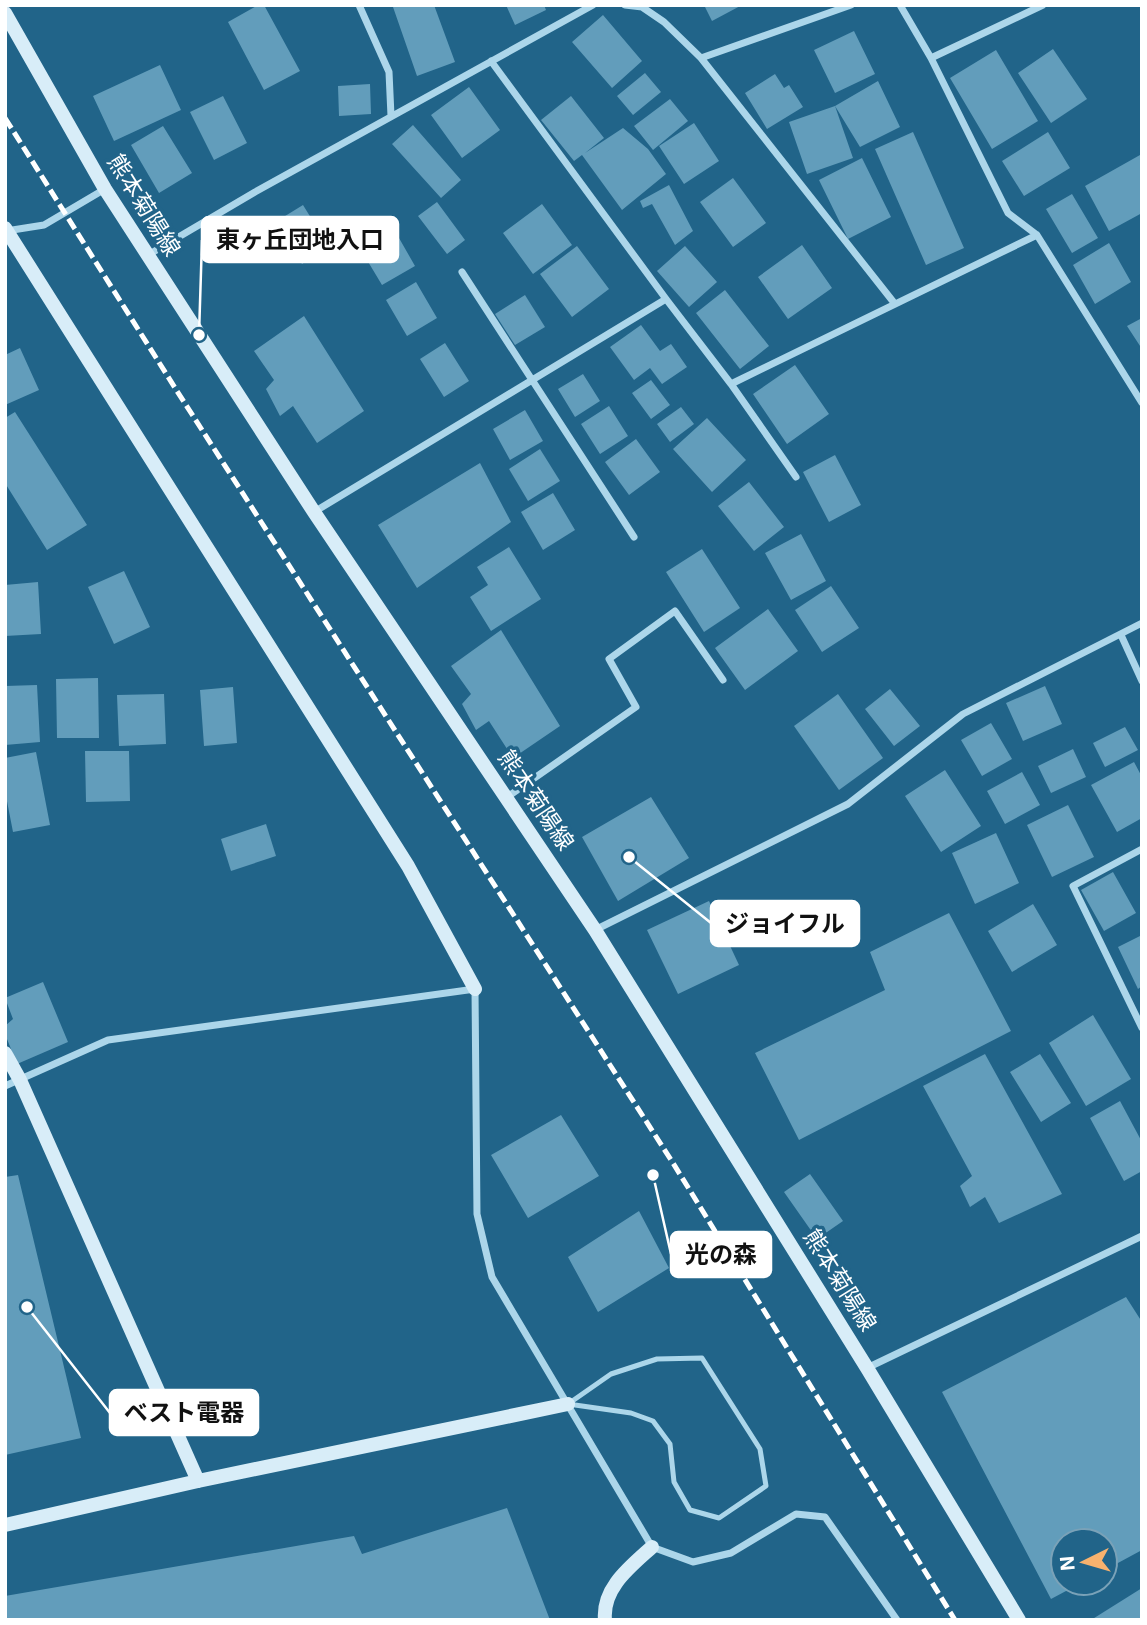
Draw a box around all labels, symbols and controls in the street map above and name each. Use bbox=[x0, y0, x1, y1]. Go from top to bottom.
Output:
street label: 熊本菊陽線 bbox=[102, 149, 186, 261]
callout: 東ヶ丘団地入口 bbox=[202, 217, 398, 262]
text: 東ヶ丘団地入口 bbox=[216, 225, 384, 254]
street label: 熊本菊陽線 bbox=[492, 745, 580, 855]
callout: ジョイフル bbox=[711, 901, 859, 946]
text: ジョイフル bbox=[725, 909, 845, 938]
street label: 熊本菊陽線 bbox=[798, 1224, 882, 1336]
callout: 光の森 bbox=[671, 1232, 771, 1277]
text: 光の森 bbox=[685, 1240, 757, 1269]
callout: ベスト電器 bbox=[110, 1390, 258, 1435]
text: ベスト電器 bbox=[124, 1398, 244, 1427]
north arrow bbox=[1049, 1527, 1119, 1597]
text: N bbox=[1055, 1555, 1080, 1572]

